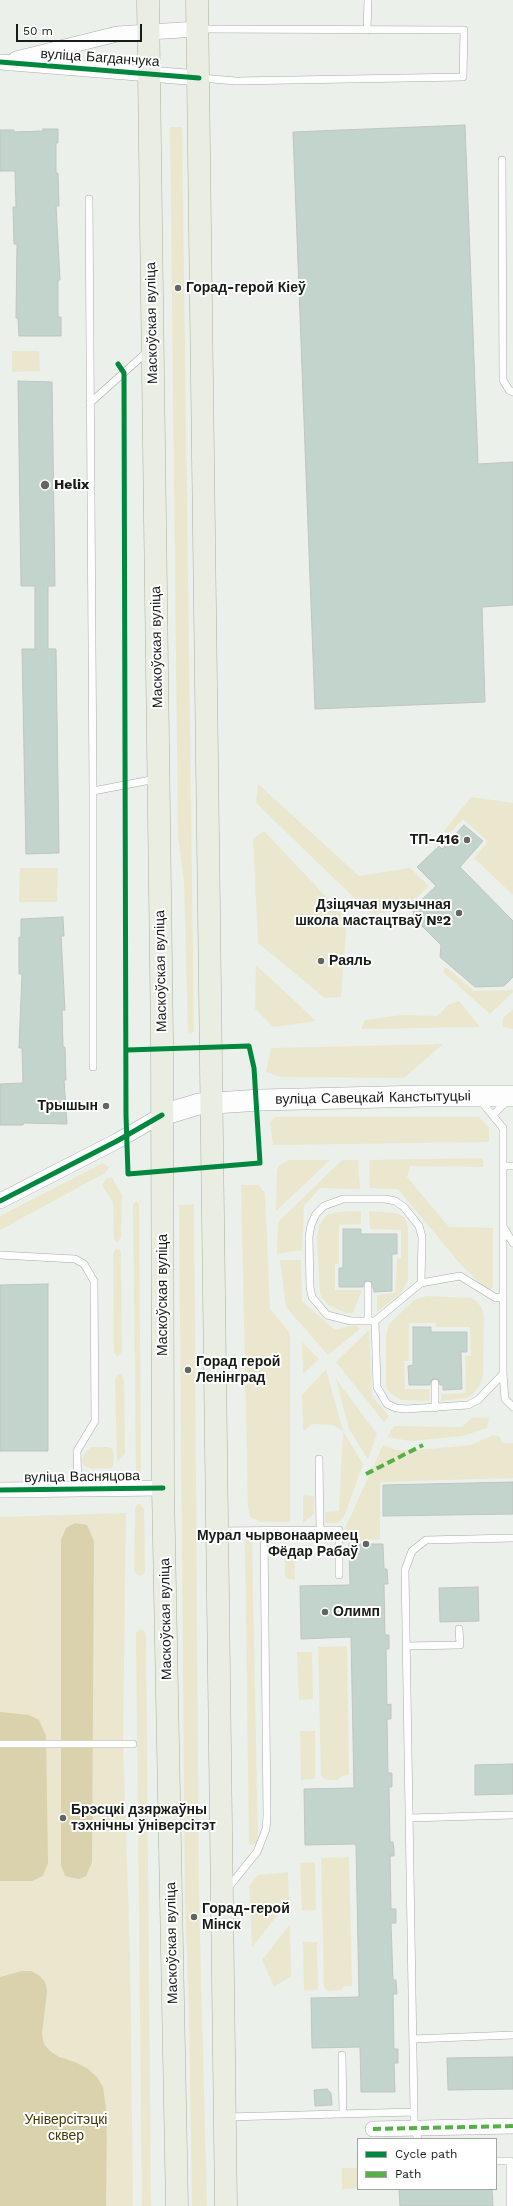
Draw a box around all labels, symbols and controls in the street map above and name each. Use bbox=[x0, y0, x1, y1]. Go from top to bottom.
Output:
scale bar bbox=[18, 16, 144, 42]
text: 50 m bbox=[23, 24, 53, 38]
street label: вуліца Багданчука bbox=[40, 45, 160, 71]
street label: Маскоўская вуліца bbox=[143, 262, 161, 384]
place label: Горад-герой Кіеў bbox=[186, 280, 306, 296]
marker: Горад-герой Кіеў bbox=[173, 283, 183, 293]
place label: Helix bbox=[54, 477, 89, 493]
marker: Helix bbox=[39, 479, 51, 491]
street label: Маскоўская вуліца bbox=[148, 586, 166, 708]
place label: ТП-416 bbox=[410, 832, 459, 848]
marker: ТП-416 bbox=[462, 835, 472, 845]
place label: Дзіцячая музычная школа мастацтваў №2 bbox=[295, 897, 451, 930]
marker: Дзіцячая музычная школа мастацтваў №2 bbox=[454, 908, 464, 918]
street label: Маскоўская вуліца bbox=[152, 910, 170, 1032]
place label: Раяль bbox=[329, 953, 372, 969]
marker: Раяль bbox=[316, 956, 326, 966]
street label: вуліца Савецкай Канстытуцыі bbox=[275, 1088, 471, 1108]
place label: Трышын bbox=[37, 1098, 98, 1114]
marker: Трышын bbox=[101, 1101, 111, 1111]
street label: Маскоўская вуліца bbox=[155, 1234, 171, 1356]
place label: Горад герой Ленінград bbox=[196, 1354, 280, 1386]
marker: Горад герой Ленінград bbox=[183, 1365, 193, 1375]
street label: вуліца Васняцова bbox=[24, 1468, 140, 1486]
place label: Мурал чырвонаармеец Фёдар Рабаў bbox=[197, 1528, 358, 1560]
marker: Мурал чырвонаармеец Фёдар Рабаў bbox=[361, 1539, 371, 1549]
street label: Маскоўская вуліца bbox=[157, 1558, 175, 1680]
place label: Олимп bbox=[333, 1604, 380, 1620]
marker: Олимп bbox=[320, 1607, 330, 1617]
place label: Брэсцкі дзяржаўны тэхнічны ўніверсітэт bbox=[71, 1802, 216, 1834]
marker: Брэсцкі дзяржаўны тэхнічны ўніверсітэт bbox=[58, 1813, 68, 1823]
street label: Маскоўская вуліца bbox=[163, 1882, 181, 2004]
place label: Горад-герой Мінск bbox=[202, 1901, 290, 1934]
marker: Горад-герой Мінск bbox=[189, 1912, 199, 1922]
park label: Універсітэцкі сквер bbox=[25, 2112, 107, 2144]
legend bbox=[357, 2138, 497, 2190]
text: Cycle path bbox=[395, 2147, 457, 2161]
text: Path bbox=[395, 2167, 421, 2181]

